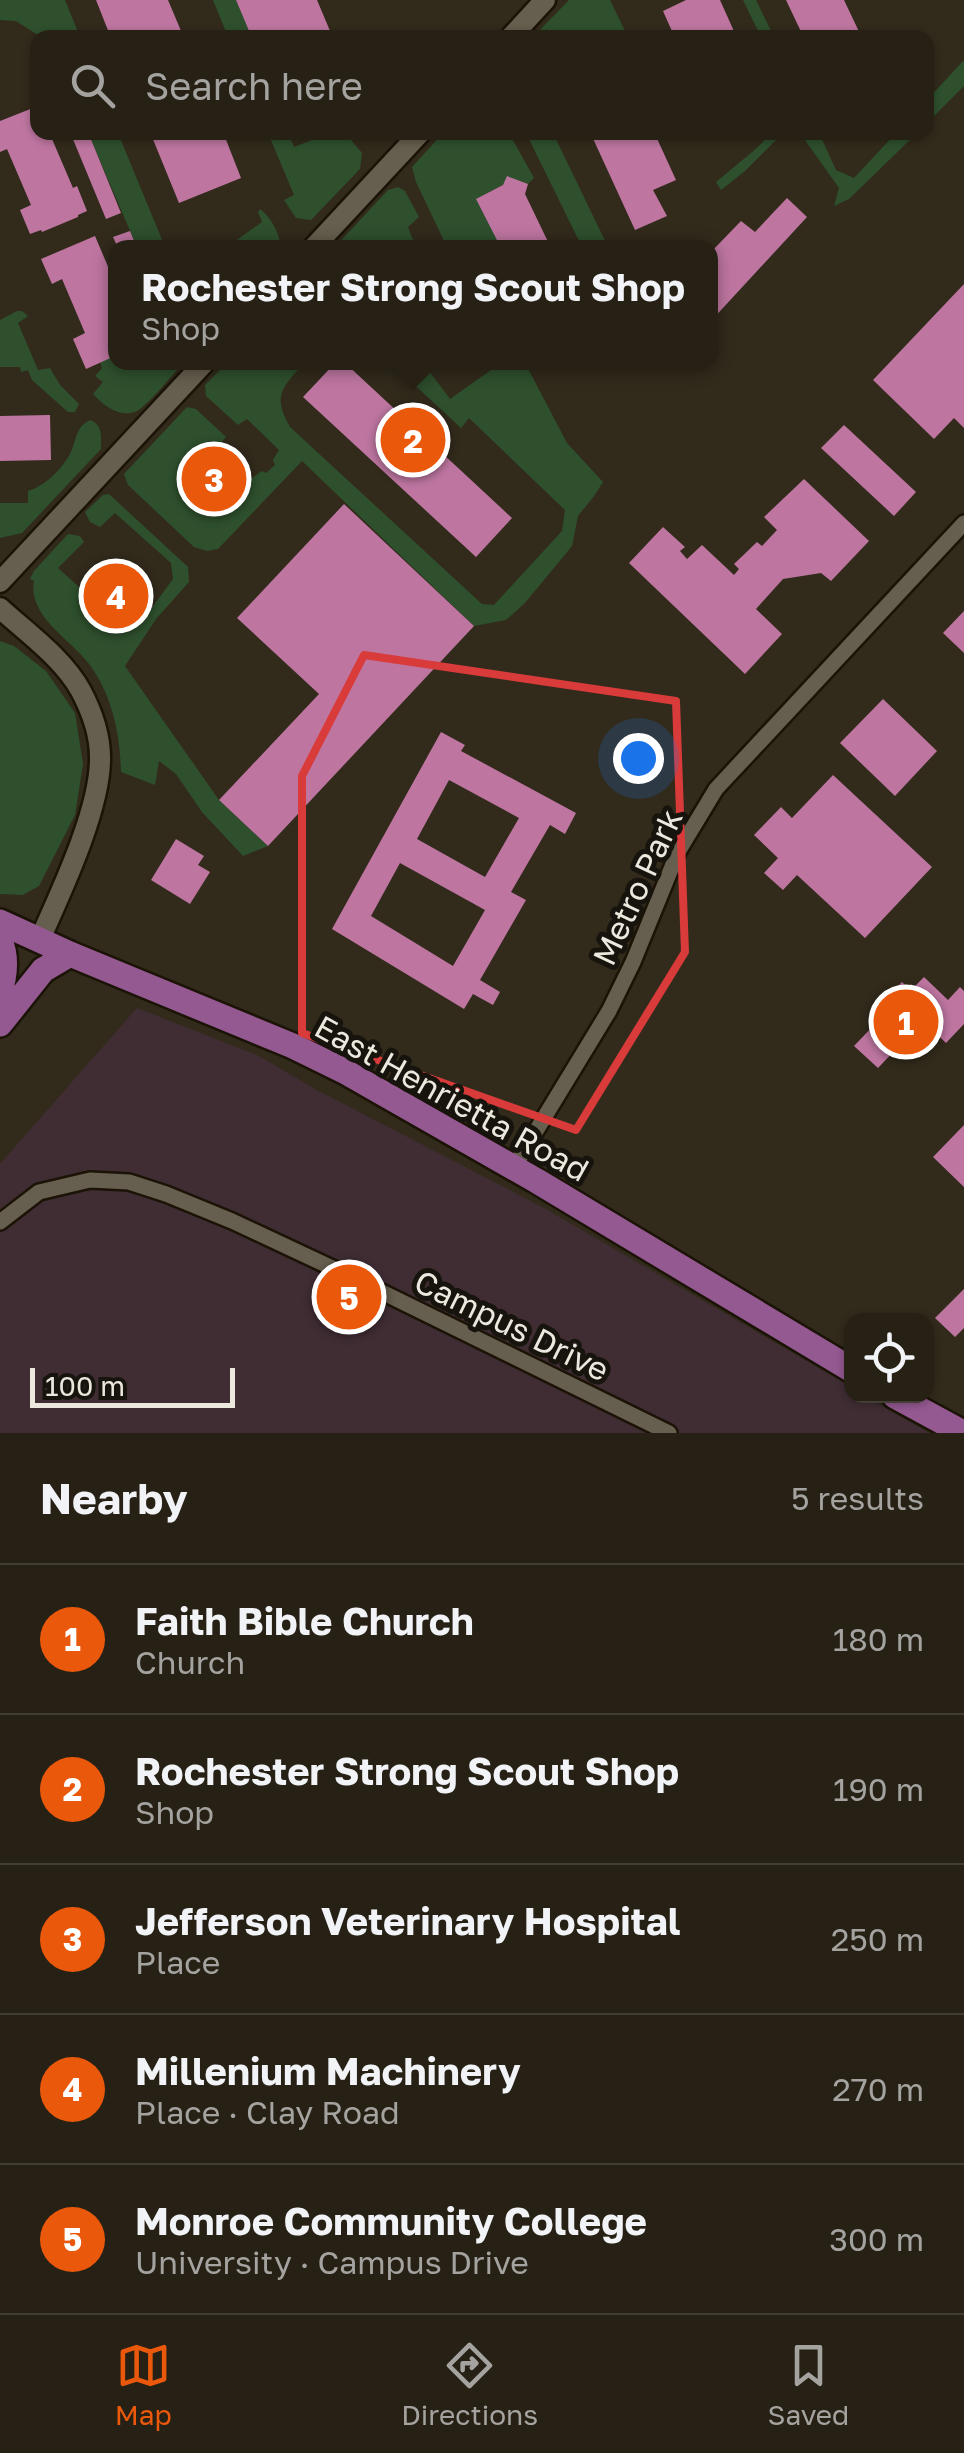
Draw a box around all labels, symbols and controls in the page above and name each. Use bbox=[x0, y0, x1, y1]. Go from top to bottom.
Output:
search box bbox=[30, 30, 934, 140]
icon: search bbox=[65, 58, 120, 113]
text: Search here bbox=[145, 63, 363, 108]
popup bbox=[108, 240, 718, 370]
text: Rochester Strong Scout Shop bbox=[141, 264, 685, 309]
text: Shop bbox=[141, 309, 220, 347]
pin: 2 bbox=[380, 402, 446, 478]
pin: 3 bbox=[182, 442, 246, 516]
pin: 4 bbox=[84, 558, 148, 634]
your location bbox=[613, 733, 664, 784]
street label: Metro Park bbox=[584, 803, 690, 971]
pin: 1 bbox=[874, 984, 938, 1060]
street label: East Henrietta Road bbox=[309, 1007, 595, 1189]
pin: 5 bbox=[316, 1260, 382, 1334]
street label: Campus Drive bbox=[409, 1262, 615, 1388]
map controls bbox=[844, 1313, 934, 1403]
button: locate bbox=[844, 1313, 934, 1403]
scale bar bbox=[30, 1363, 235, 1408]
text: 100 m bbox=[45, 1369, 125, 1402]
text: Nearby bbox=[40, 1473, 188, 1523]
text: 5 results bbox=[791, 1479, 924, 1517]
text: Faith Bible Church bbox=[135, 1598, 474, 1643]
text: 1 bbox=[64, 1620, 81, 1658]
text: 180 m bbox=[833, 1620, 924, 1658]
text: Church bbox=[135, 1643, 245, 1681]
text: Rochester Strong Scout Shop bbox=[135, 1748, 679, 1793]
text: 2 bbox=[63, 1770, 82, 1808]
text: 190 m bbox=[833, 1770, 924, 1808]
text: Shop bbox=[135, 1793, 214, 1831]
text: Jefferson Veterinary Hospital bbox=[135, 1898, 681, 1943]
text: 3 bbox=[63, 1920, 82, 1958]
text: 250 m bbox=[831, 1920, 924, 1958]
text: Place bbox=[135, 1943, 220, 1981]
text: Millenium Machinery bbox=[135, 2048, 521, 2093]
text: 4 bbox=[62, 2070, 83, 2108]
text: 270 m bbox=[832, 2070, 924, 2108]
text: Place · Clay Road bbox=[135, 2093, 400, 2131]
text: Monroe Community College bbox=[135, 2198, 647, 2243]
text: 5 bbox=[63, 2220, 82, 2258]
text: 300 m bbox=[829, 2220, 924, 2258]
text: University · Campus Drive bbox=[135, 2243, 529, 2281]
tab: Map bbox=[115, 2338, 172, 2431]
tab: Directions bbox=[401, 2338, 538, 2431]
tab: Saved bbox=[767, 2338, 849, 2431]

